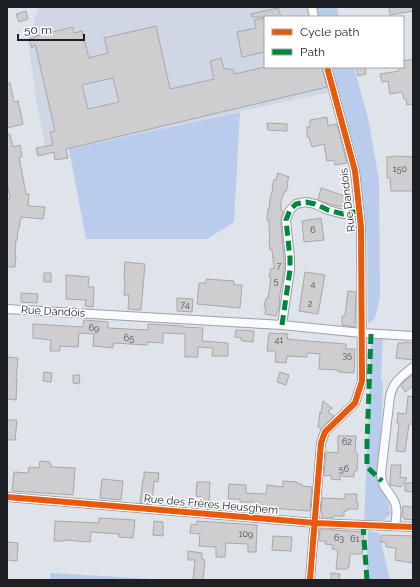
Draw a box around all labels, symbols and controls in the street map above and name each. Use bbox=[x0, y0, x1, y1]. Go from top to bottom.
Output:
scale bar bbox=[18, 16, 84, 42]
legend bbox=[264, 16, 404, 68]
text: 50 m bbox=[24, 23, 52, 37]
text: Cycle path bbox=[300, 25, 359, 39]
text: Path bbox=[300, 45, 325, 59]
house number: 150 bbox=[393, 164, 408, 174]
street label: Rue Dandois bbox=[337, 167, 358, 233]
house number: 6 bbox=[310, 225, 316, 235]
house number: 7 bbox=[277, 261, 282, 271]
house number: 5 bbox=[274, 276, 279, 286]
house number: 4 bbox=[311, 279, 316, 289]
house number: 2 bbox=[308, 299, 313, 309]
house number: 74 bbox=[180, 300, 190, 310]
street label: Rue Dandois bbox=[21, 303, 85, 320]
house number: 69 bbox=[89, 323, 99, 333]
house number: 65 bbox=[124, 333, 134, 343]
house number: 41 bbox=[275, 335, 284, 345]
house number: 35 bbox=[342, 350, 352, 360]
house number: 62 bbox=[342, 437, 352, 447]
house number: 56 bbox=[339, 464, 350, 474]
street label: Rue des Frères Heusghem bbox=[143, 492, 279, 517]
house number: 109 bbox=[239, 529, 253, 539]
house number: 63 bbox=[334, 533, 344, 543]
house number: 61 bbox=[350, 534, 360, 544]

